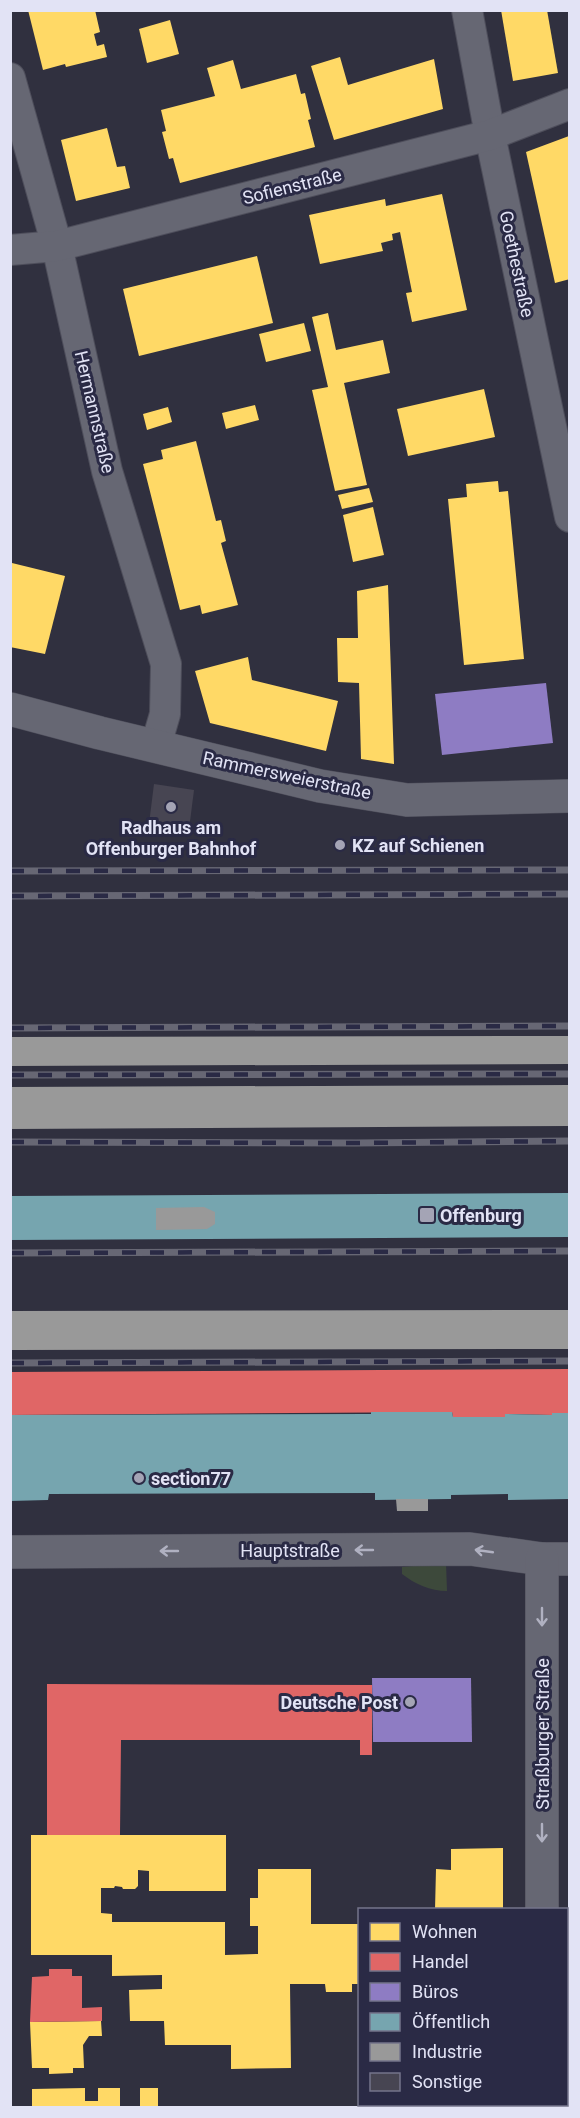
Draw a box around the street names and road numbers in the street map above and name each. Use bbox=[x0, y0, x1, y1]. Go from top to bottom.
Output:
street label: Sofienstraße bbox=[240, 164, 344, 208]
street label: Goethestraße bbox=[495, 209, 539, 319]
street label: Hermannstraße bbox=[71, 349, 119, 475]
street label: Rammersweierstraße bbox=[201, 747, 373, 803]
street label: Hauptstraße bbox=[240, 1540, 340, 1561]
street label: Straßburger Straße bbox=[532, 1658, 553, 1810]

